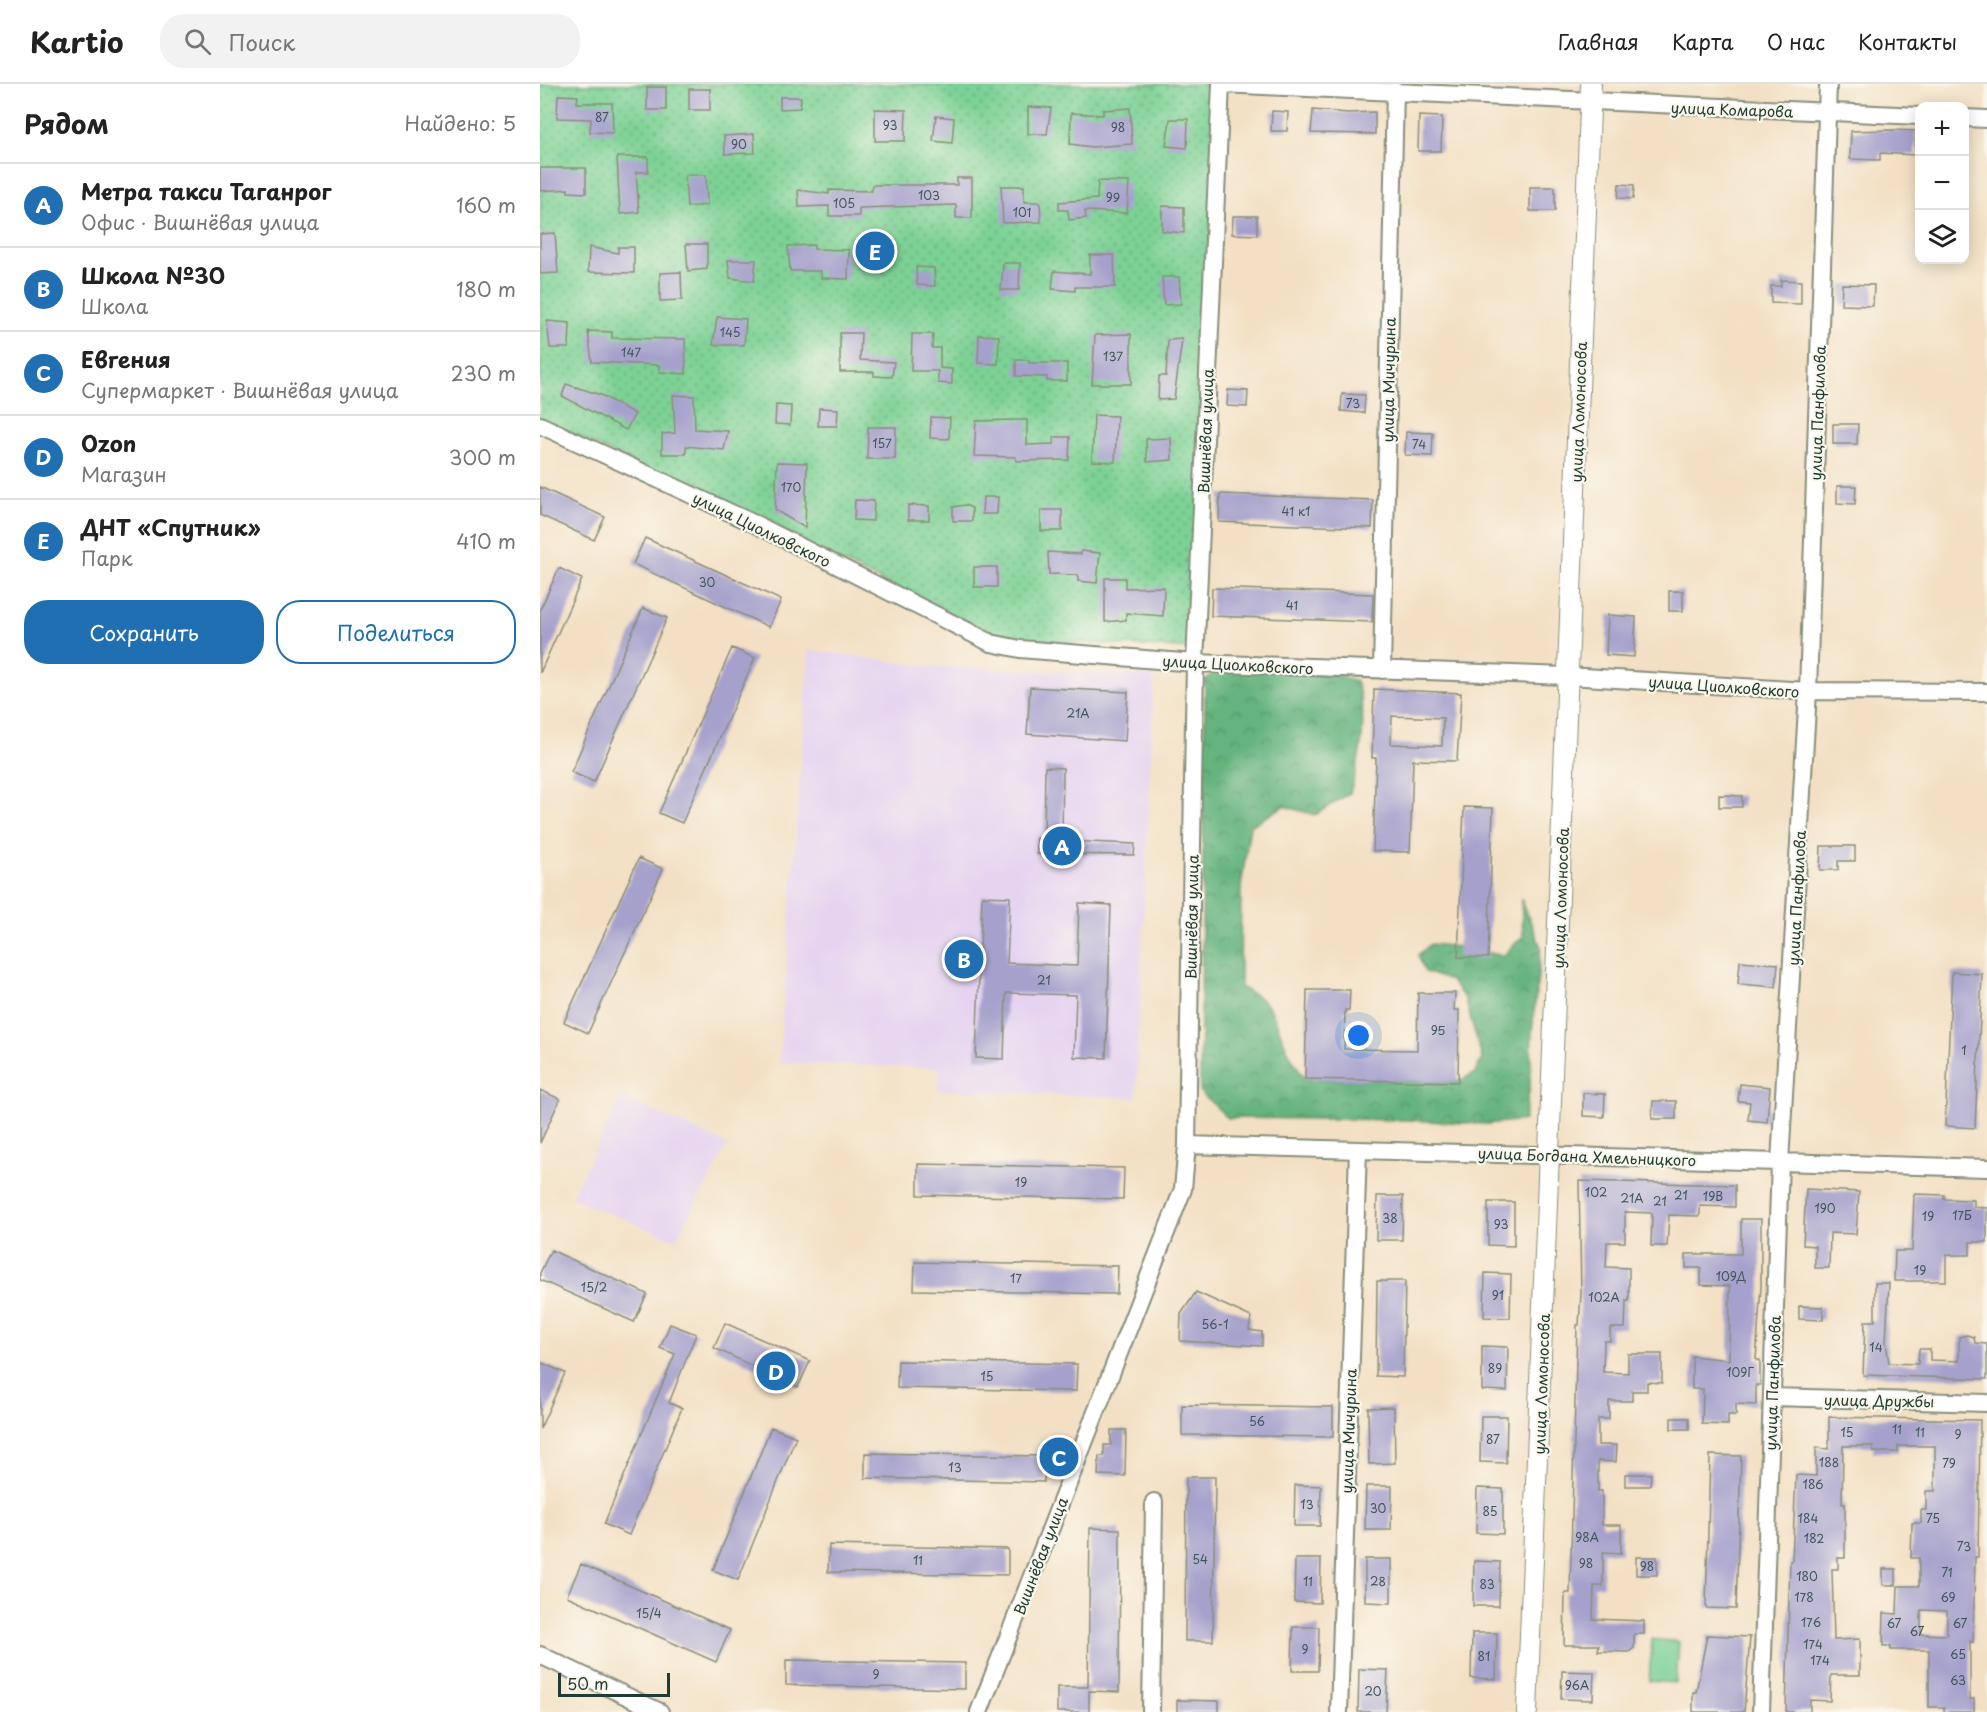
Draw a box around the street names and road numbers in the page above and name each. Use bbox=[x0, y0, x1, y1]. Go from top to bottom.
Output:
street label: улица Комарова bbox=[1670, 95, 1794, 123]
street label: улица Мичурина bbox=[1375, 317, 1401, 443]
street label: улица Ломоносова bbox=[1564, 340, 1592, 483]
street label: улица Панфилова bbox=[1803, 344, 1831, 481]
street label: Вишнёвая улица bbox=[1191, 368, 1219, 494]
street label: улица Циолковского bbox=[689, 485, 835, 573]
street label: улица Циолковского bbox=[1162, 649, 1314, 679]
street label: улица Циолковского bbox=[1648, 669, 1800, 703]
street label: улица Ломоносова bbox=[1546, 826, 1574, 969]
street label: улица Панфилова bbox=[1781, 829, 1811, 966]
street label: Вишнёвая улица bbox=[1178, 854, 1204, 980]
street label: улица Богдана Хмельницкого bbox=[1477, 1141, 1697, 1171]
street label: улица Ломоносова bbox=[1527, 1312, 1555, 1455]
street label: улица Панфилова bbox=[1758, 1314, 1786, 1451]
street label: улица Мичурина bbox=[1334, 1368, 1362, 1494]
street label: улица Дружбы bbox=[1824, 1388, 1934, 1412]
street label: Вишнёвая улица bbox=[1007, 1493, 1073, 1618]

